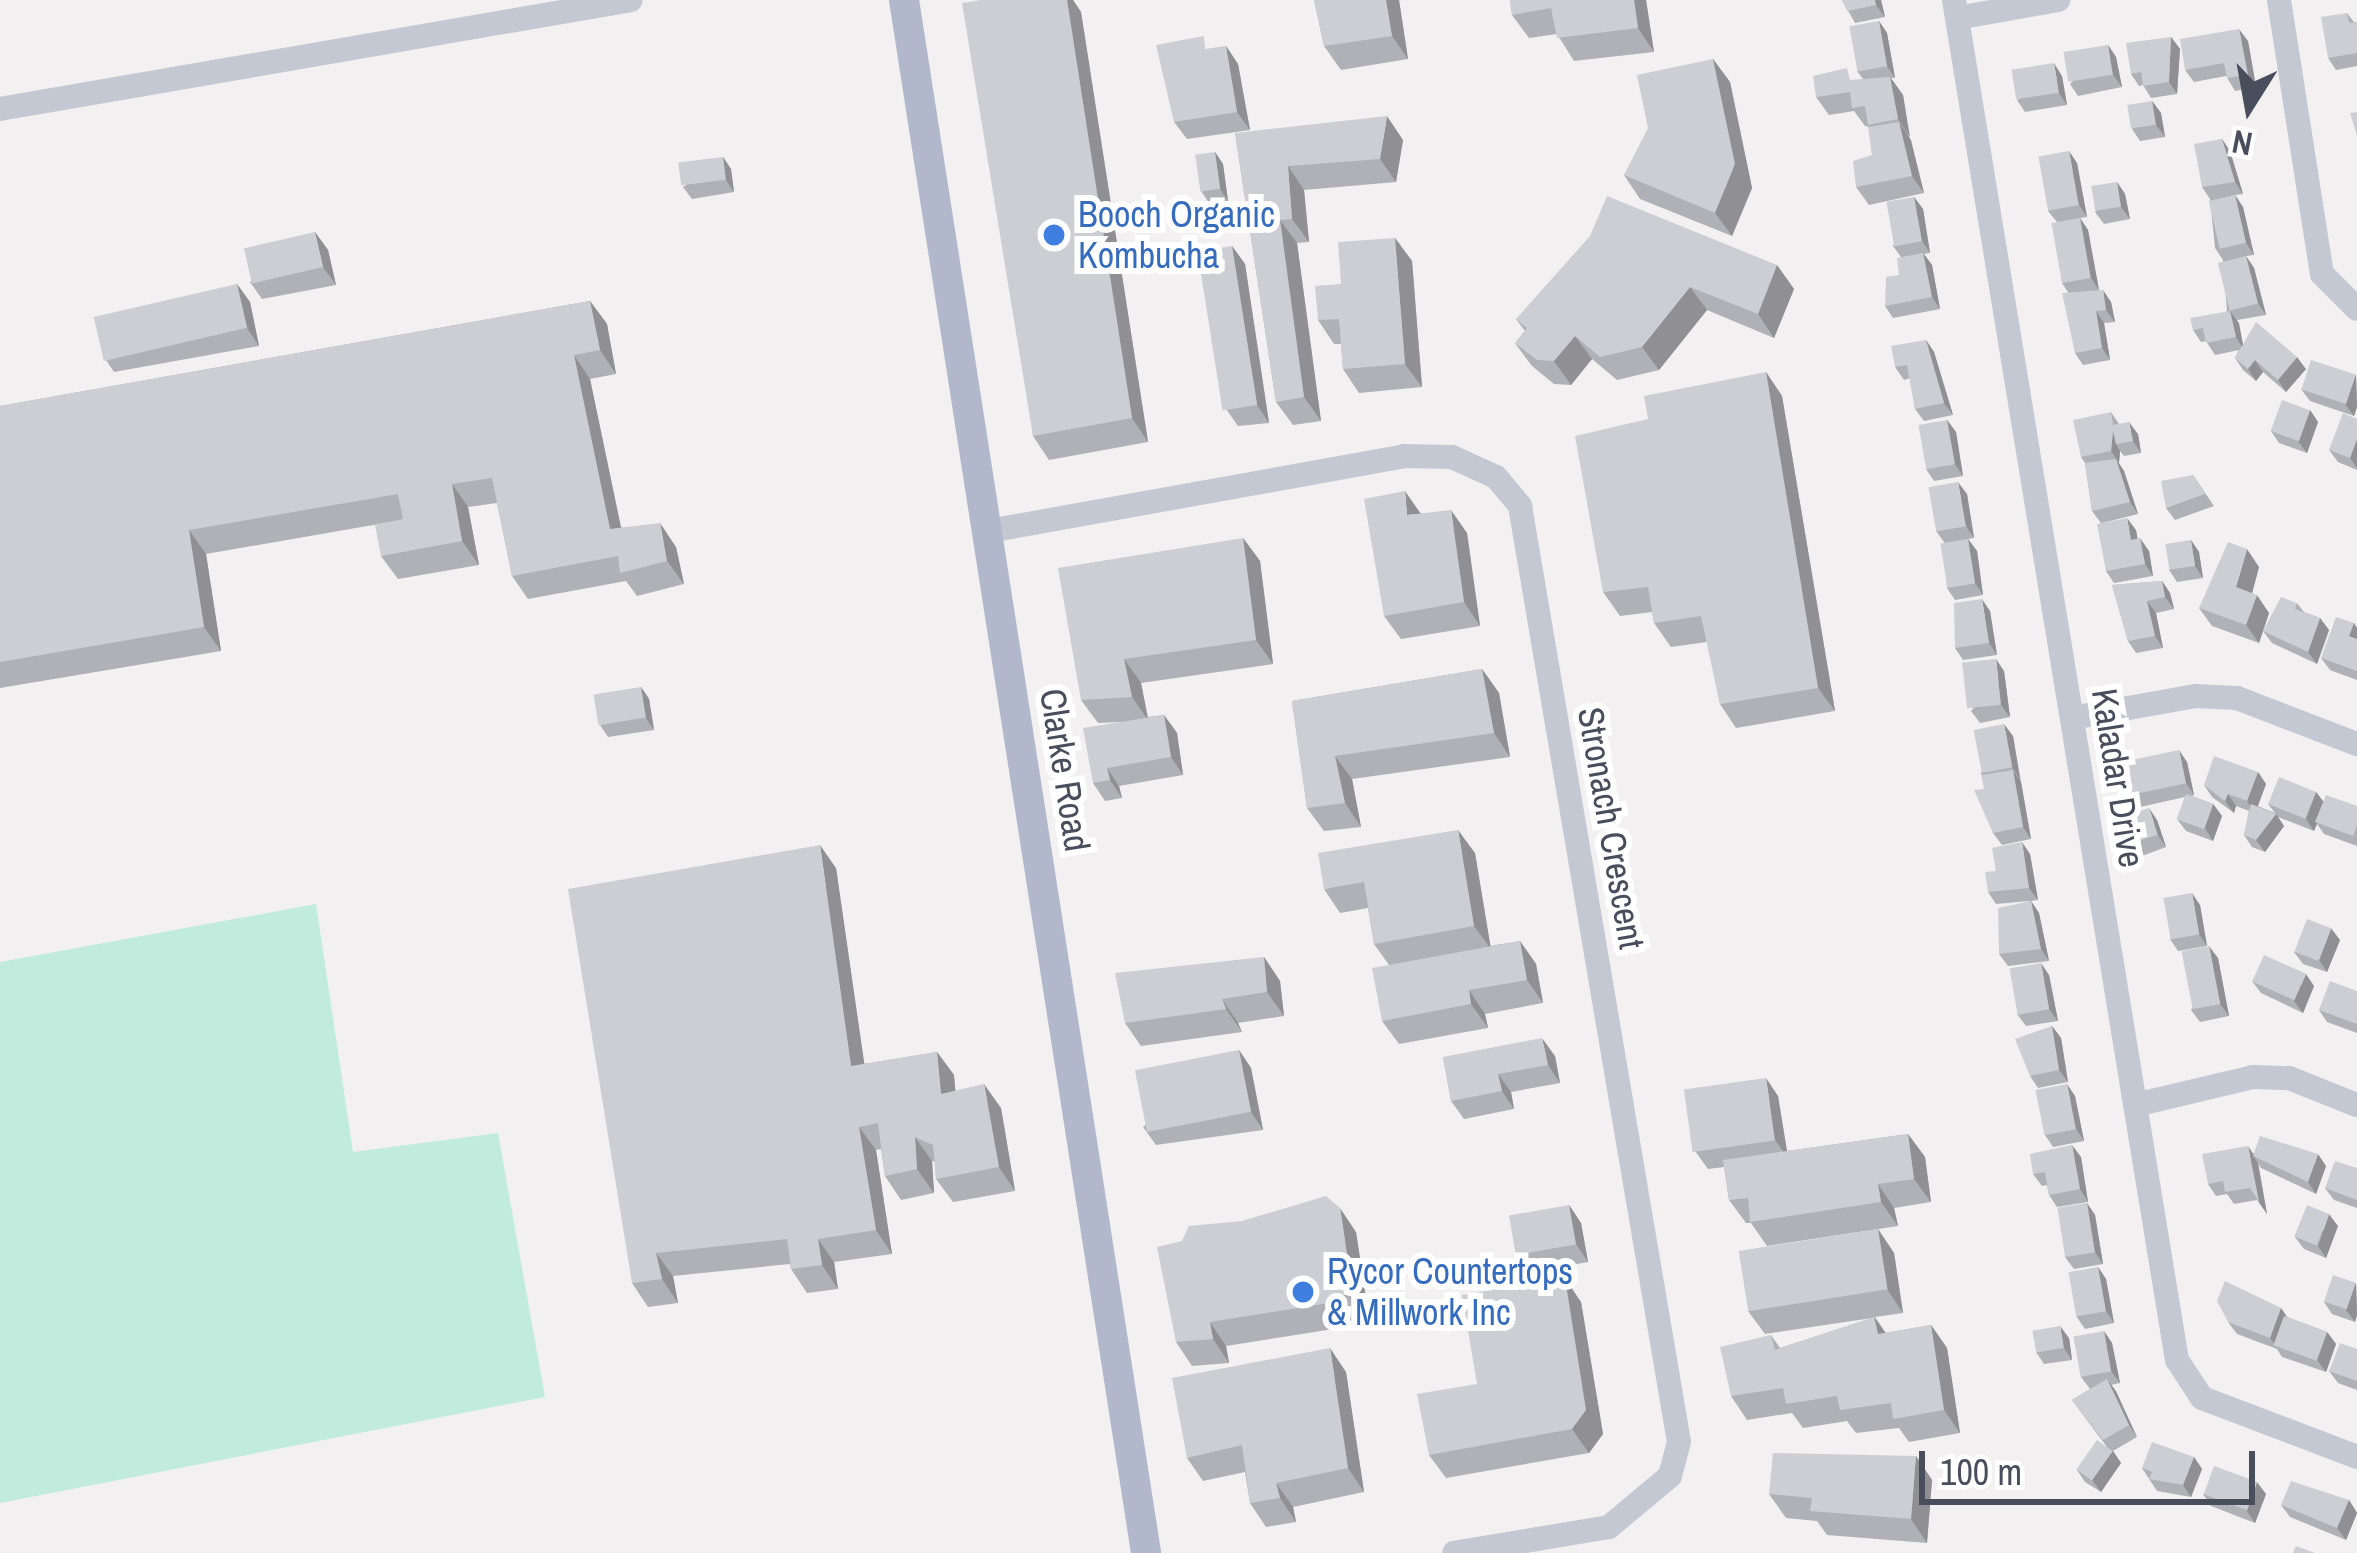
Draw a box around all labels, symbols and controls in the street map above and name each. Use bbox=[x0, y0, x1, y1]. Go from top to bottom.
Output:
north arrow bbox=[2189, 48, 2309, 168]
text: N bbox=[2228, 120, 2256, 167]
place label: Booch Organic Kombucha bbox=[1078, 192, 1275, 277]
marker: Booch Organic Kombucha bbox=[1041, 222, 1067, 248]
street label: Kaladar Drive bbox=[2083, 685, 2153, 871]
street label: Clarke Road bbox=[1031, 686, 1099, 854]
street label: Stronach Crescent bbox=[1569, 704, 1653, 952]
place label: Rycor Countertops & Millwork Inc bbox=[1327, 1249, 1573, 1334]
marker: Rycor Countertops & Millwork Inc bbox=[1290, 1279, 1316, 1305]
scale bar bbox=[1925, 1427, 2261, 1501]
text: 100 m bbox=[1940, 1448, 2022, 1496]

